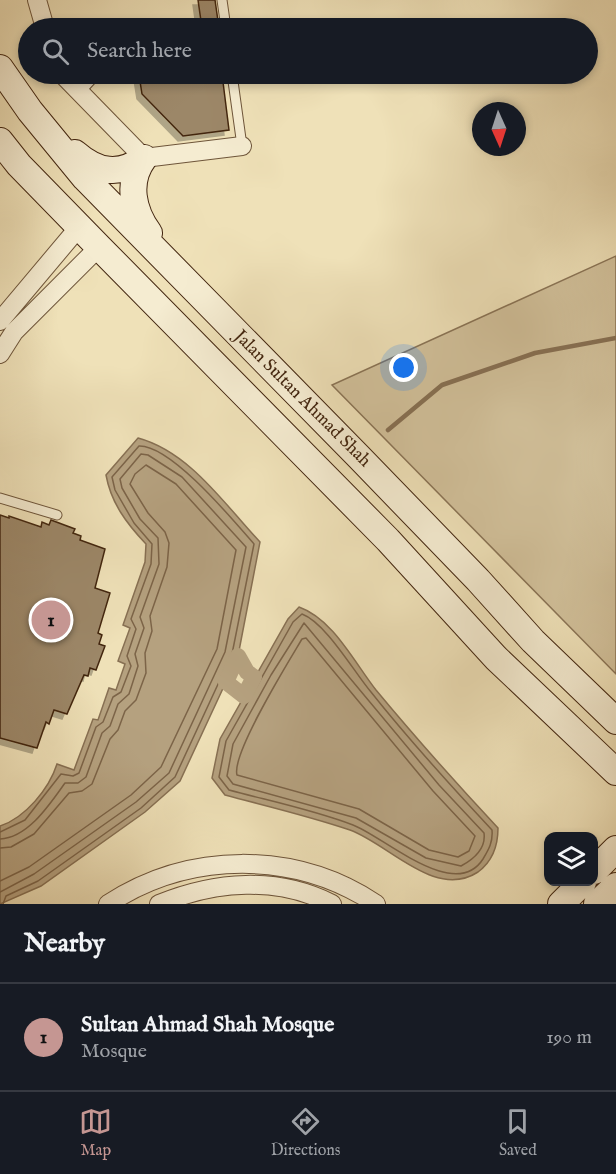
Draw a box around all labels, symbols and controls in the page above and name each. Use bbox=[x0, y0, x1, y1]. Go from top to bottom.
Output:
search box bbox=[18, 18, 598, 84]
icon: search bbox=[39, 35, 72, 68]
text: Search here bbox=[87, 37, 192, 65]
north arrow bbox=[472, 102, 526, 156]
street label: Jalan Sultan Ahmad Shah bbox=[227, 324, 376, 473]
your location bbox=[389, 353, 418, 382]
pin: 1 bbox=[32, 598, 70, 642]
map controls bbox=[544, 832, 598, 886]
button: layers bbox=[544, 832, 598, 886]
text: Nearby bbox=[24, 927, 105, 960]
text: Sultan Ahmad Shah Mosque bbox=[81, 1011, 334, 1039]
text: 1 bbox=[40, 1025, 47, 1050]
text: 190 m bbox=[546, 1025, 592, 1050]
text: Mosque bbox=[81, 1039, 147, 1064]
tab: Map bbox=[79, 1105, 112, 1161]
tab: Directions bbox=[271, 1105, 340, 1161]
tab: Saved bbox=[499, 1105, 537, 1161]

